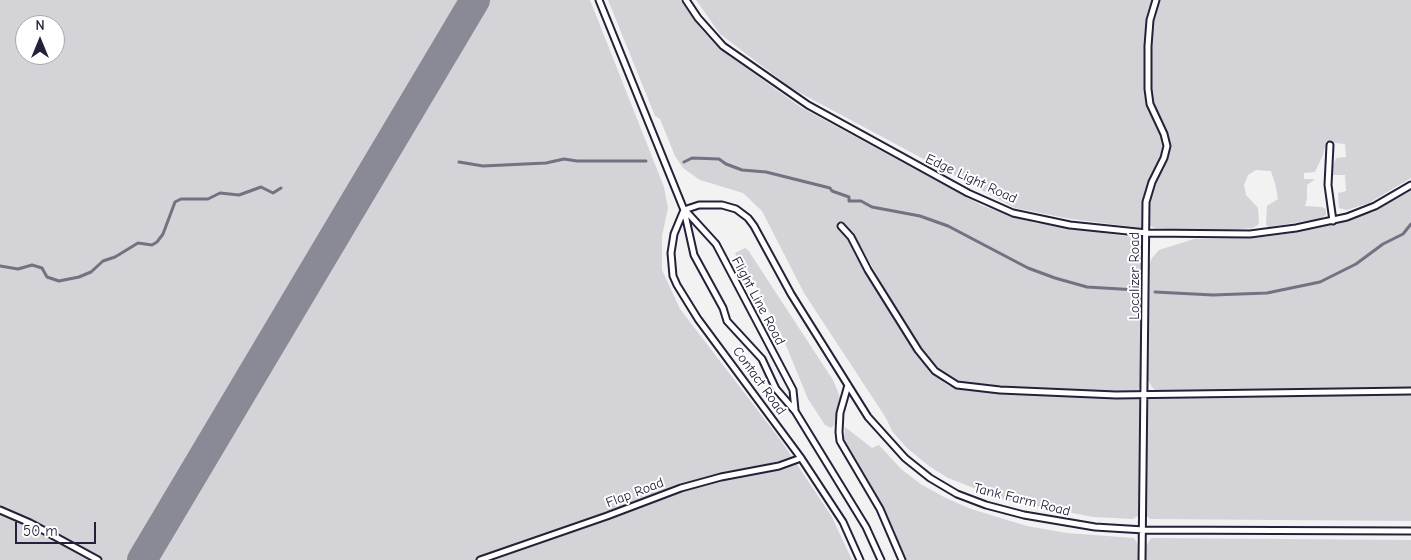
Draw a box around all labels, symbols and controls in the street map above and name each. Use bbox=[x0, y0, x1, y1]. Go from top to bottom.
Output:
north arrow bbox=[15, 15, 65, 65]
text: N bbox=[35, 17, 45, 34]
street label: Edge Light Road bbox=[923, 150, 1019, 208]
street label: Localizer Road bbox=[1127, 232, 1143, 320]
street label: Flight Line Road bbox=[728, 254, 788, 348]
street label: Contact Road bbox=[729, 344, 789, 418]
street label: Flap Road bbox=[604, 474, 666, 512]
street label: Tank Farm Road bbox=[972, 480, 1072, 520]
scale bar bbox=[18, 512, 99, 544]
text: 50 m bbox=[23, 522, 58, 540]

